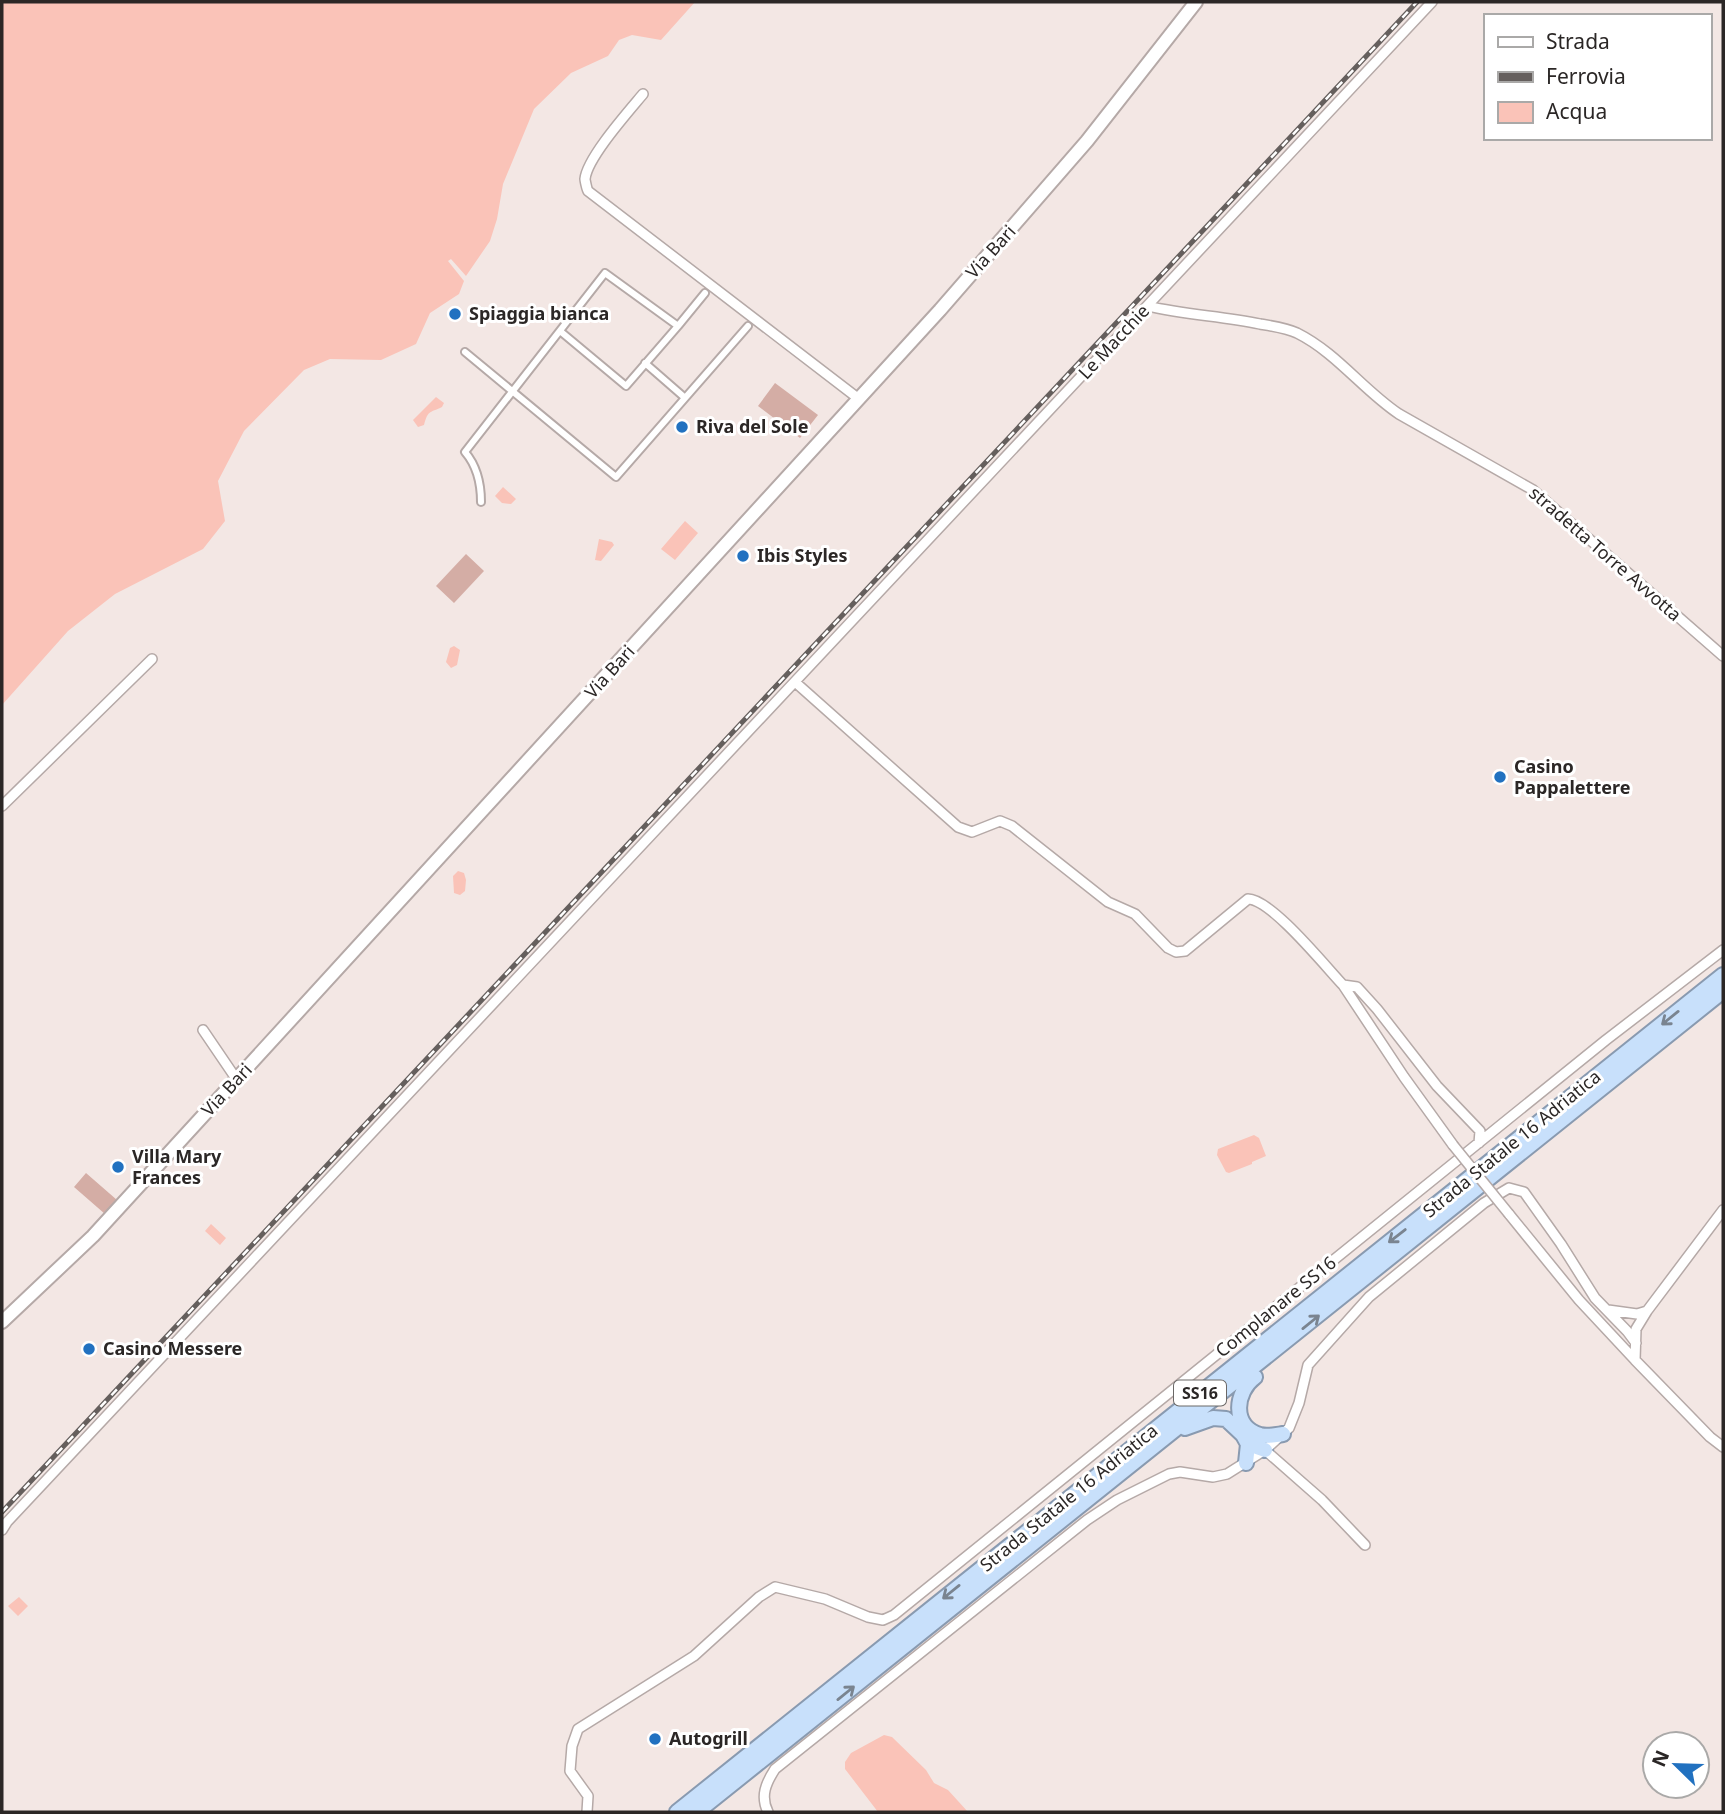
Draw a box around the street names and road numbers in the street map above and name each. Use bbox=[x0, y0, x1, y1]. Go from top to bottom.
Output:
street label: Via Bari bbox=[960, 219, 1021, 283]
street label: Le Macchie bbox=[1072, 299, 1154, 384]
street label: stradetta Torre Avvotta bbox=[1525, 481, 1687, 626]
street label: Via Bari bbox=[579, 639, 640, 703]
street label: Via Bari bbox=[196, 1058, 257, 1121]
street label: Strada Statale 16 Adriatica bbox=[1418, 1064, 1605, 1222]
street label: Complanare SS16 bbox=[1210, 1250, 1341, 1362]
road number: SS16 bbox=[1174, 1380, 1226, 1406]
street label: Strada Statale 16 Adriatica bbox=[975, 1418, 1162, 1576]

